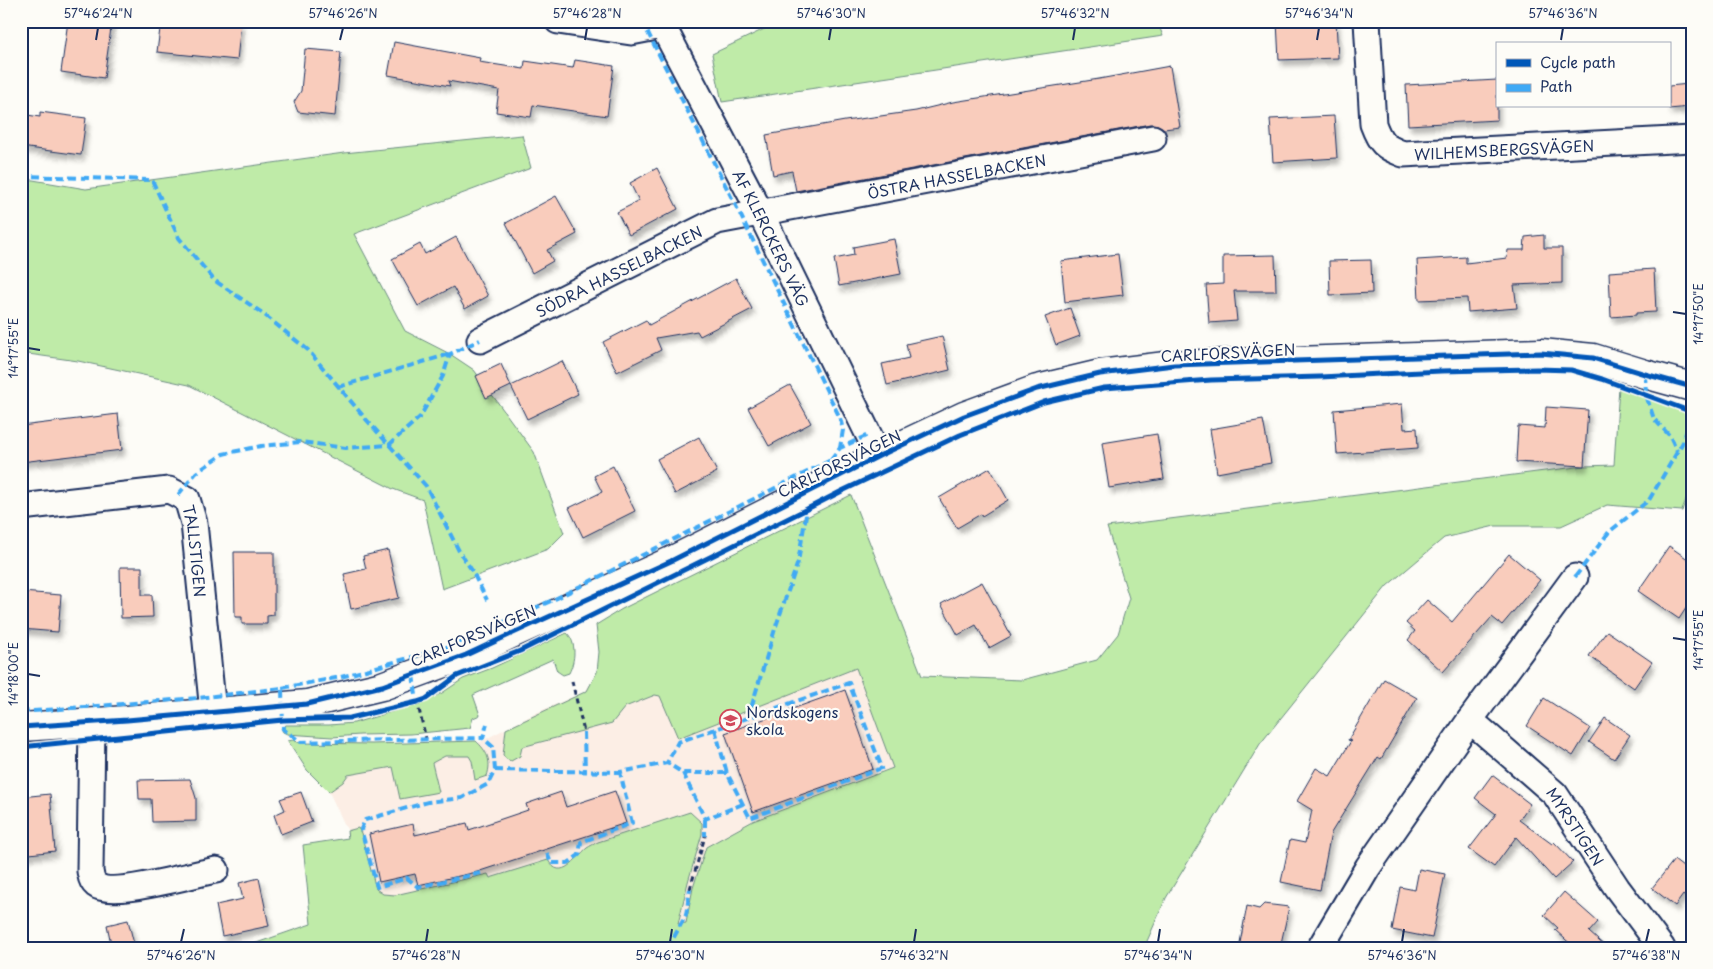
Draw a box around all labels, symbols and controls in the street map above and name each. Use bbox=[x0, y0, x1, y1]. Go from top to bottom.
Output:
text: 57°46'24"N bbox=[63, 4, 133, 22]
text: 57°46'26"N bbox=[308, 4, 378, 22]
text: 57°46'28"N bbox=[552, 4, 622, 22]
text: 57°46'30"N bbox=[796, 4, 866, 22]
text: 57°46'32"N bbox=[1040, 4, 1110, 22]
text: 57°46'34"N bbox=[1285, 4, 1353, 22]
text: 57°46'36"N bbox=[1528, 4, 1598, 22]
legend bbox=[1496, 42, 1670, 108]
text: Cycle path bbox=[1540, 50, 1616, 73]
text: Path bbox=[1540, 74, 1572, 97]
street label: WILHEMSBERGSVÄGEN bbox=[1414, 133, 1595, 165]
street label: ÖSTRA HASSELBACKEN bbox=[865, 147, 1048, 204]
street label: AF KLERCKERS VÄG bbox=[728, 165, 816, 310]
street label: SÖDRA HASSELBACKEN bbox=[531, 219, 706, 322]
text: 14°17'50"E bbox=[1689, 283, 1707, 345]
text: 14°17'55"E bbox=[4, 318, 22, 378]
street label: CARLFORSVÄGEN bbox=[1160, 337, 1296, 367]
street label: CARLFORSVÄGEN bbox=[773, 423, 905, 503]
street label: TALLSTIGEN bbox=[178, 502, 213, 598]
street label: CARLFORSVÄGEN bbox=[406, 598, 540, 672]
text: 14°17'55"E bbox=[1689, 610, 1707, 670]
text: 14°18'00"E bbox=[4, 642, 22, 706]
place label: Nordskogens skola bbox=[746, 700, 839, 740]
school or university icon: Nordskogens skola bbox=[718, 708, 742, 732]
street label: MYRSTIGEN bbox=[1542, 782, 1610, 870]
text: 57°46'26"N bbox=[146, 946, 216, 964]
text: 57°46'28"N bbox=[391, 946, 461, 964]
text: 57°46'30"N bbox=[635, 946, 705, 964]
text: 57°46'32"N bbox=[879, 946, 949, 964]
text: 57°46'34"N bbox=[1124, 946, 1192, 964]
text: 57°46'36"N bbox=[1367, 946, 1437, 964]
text: 57°46'38"N bbox=[1612, 946, 1680, 964]

